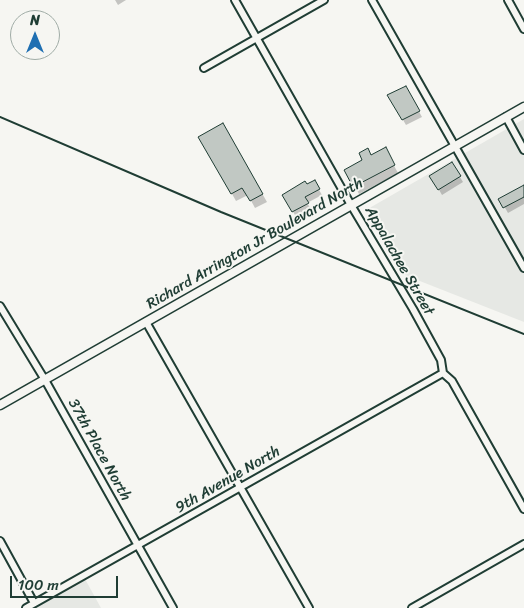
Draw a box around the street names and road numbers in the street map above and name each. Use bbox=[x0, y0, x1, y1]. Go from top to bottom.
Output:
street label: Richard Arrington Jr Boulevard North bbox=[144, 174, 366, 314]
street label: Appalachee Street bbox=[361, 203, 437, 319]
street label: 37th Place North bbox=[64, 396, 134, 504]
street label: 9th Avenue North bbox=[172, 443, 284, 517]

